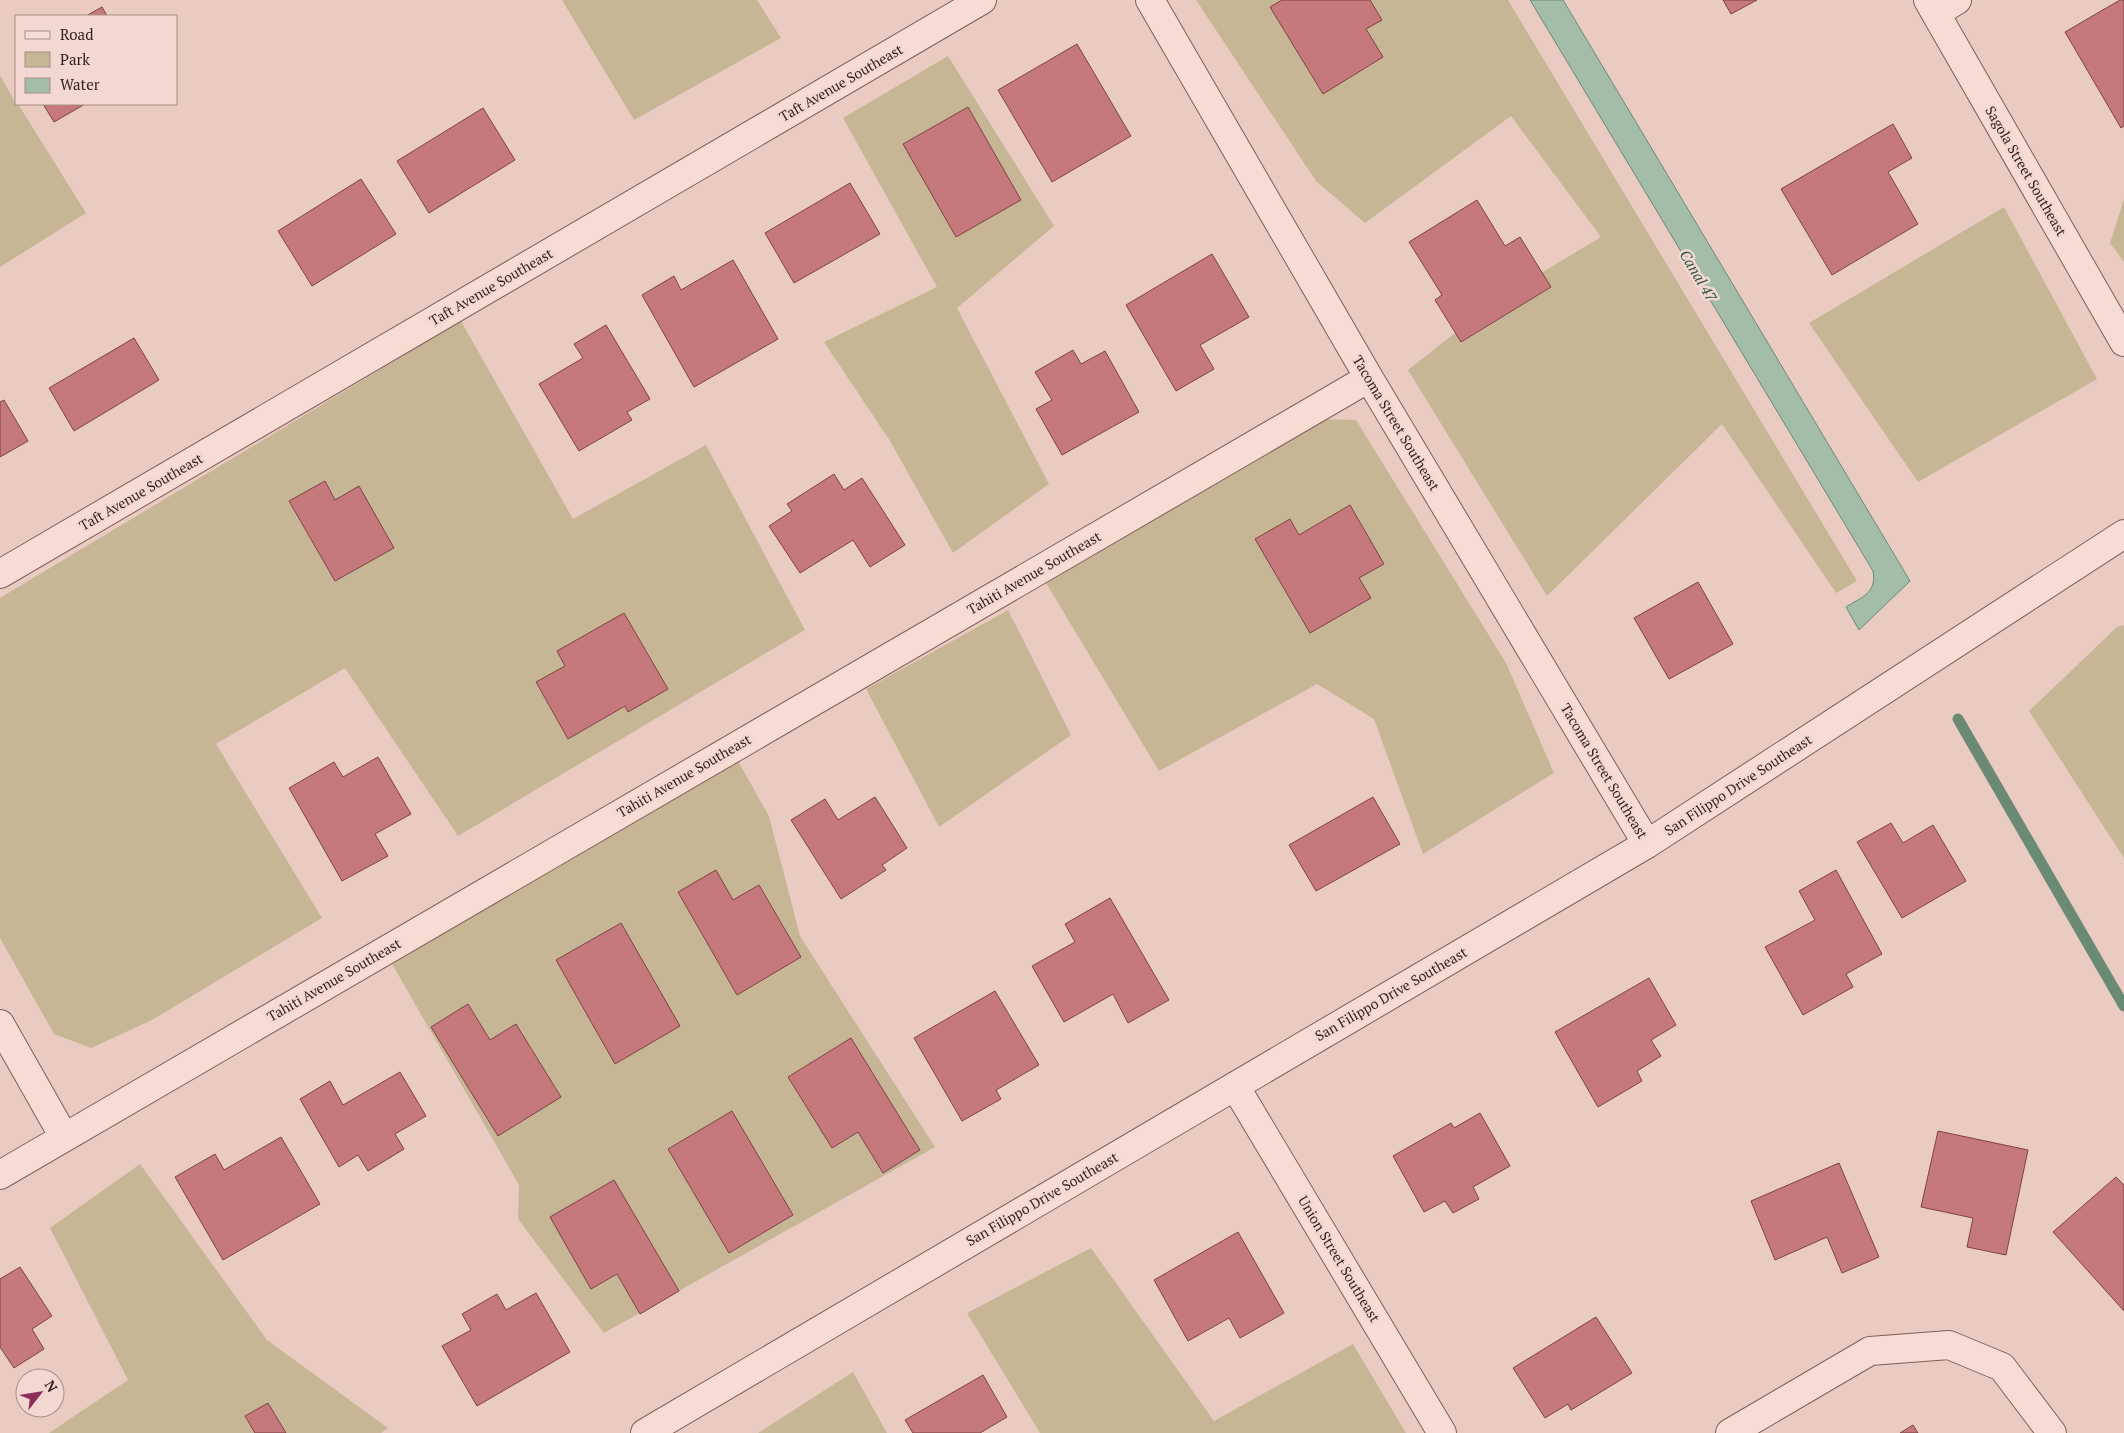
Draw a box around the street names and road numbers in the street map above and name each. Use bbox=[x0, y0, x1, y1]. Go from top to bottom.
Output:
street label: Taft Avenue Southeast bbox=[776, 39, 907, 126]
street label: Sagola Street Southeast bbox=[1981, 102, 2072, 240]
street label: Taft Avenue Southeast bbox=[426, 243, 557, 330]
street label: Tacoma Street Southeast bbox=[1348, 352, 1445, 495]
street label: Taft Avenue Southeast bbox=[76, 448, 207, 535]
street label: Tahiti Avenue Southeast bbox=[963, 526, 1105, 619]
street label: Tacoma Street Southeast bbox=[1556, 700, 1653, 843]
street label: Tahiti Avenue Southeast bbox=[613, 729, 755, 822]
street label: San Filippo Drive Southeast bbox=[1660, 729, 1816, 839]
street label: Tahiti Avenue Southeast bbox=[263, 933, 405, 1026]
street label: San Filippo Drive Southeast bbox=[1311, 942, 1471, 1045]
street label: San Filippo Drive Southeast bbox=[962, 1147, 1122, 1250]
street label: Union Street Southeast bbox=[1294, 1192, 1385, 1326]

